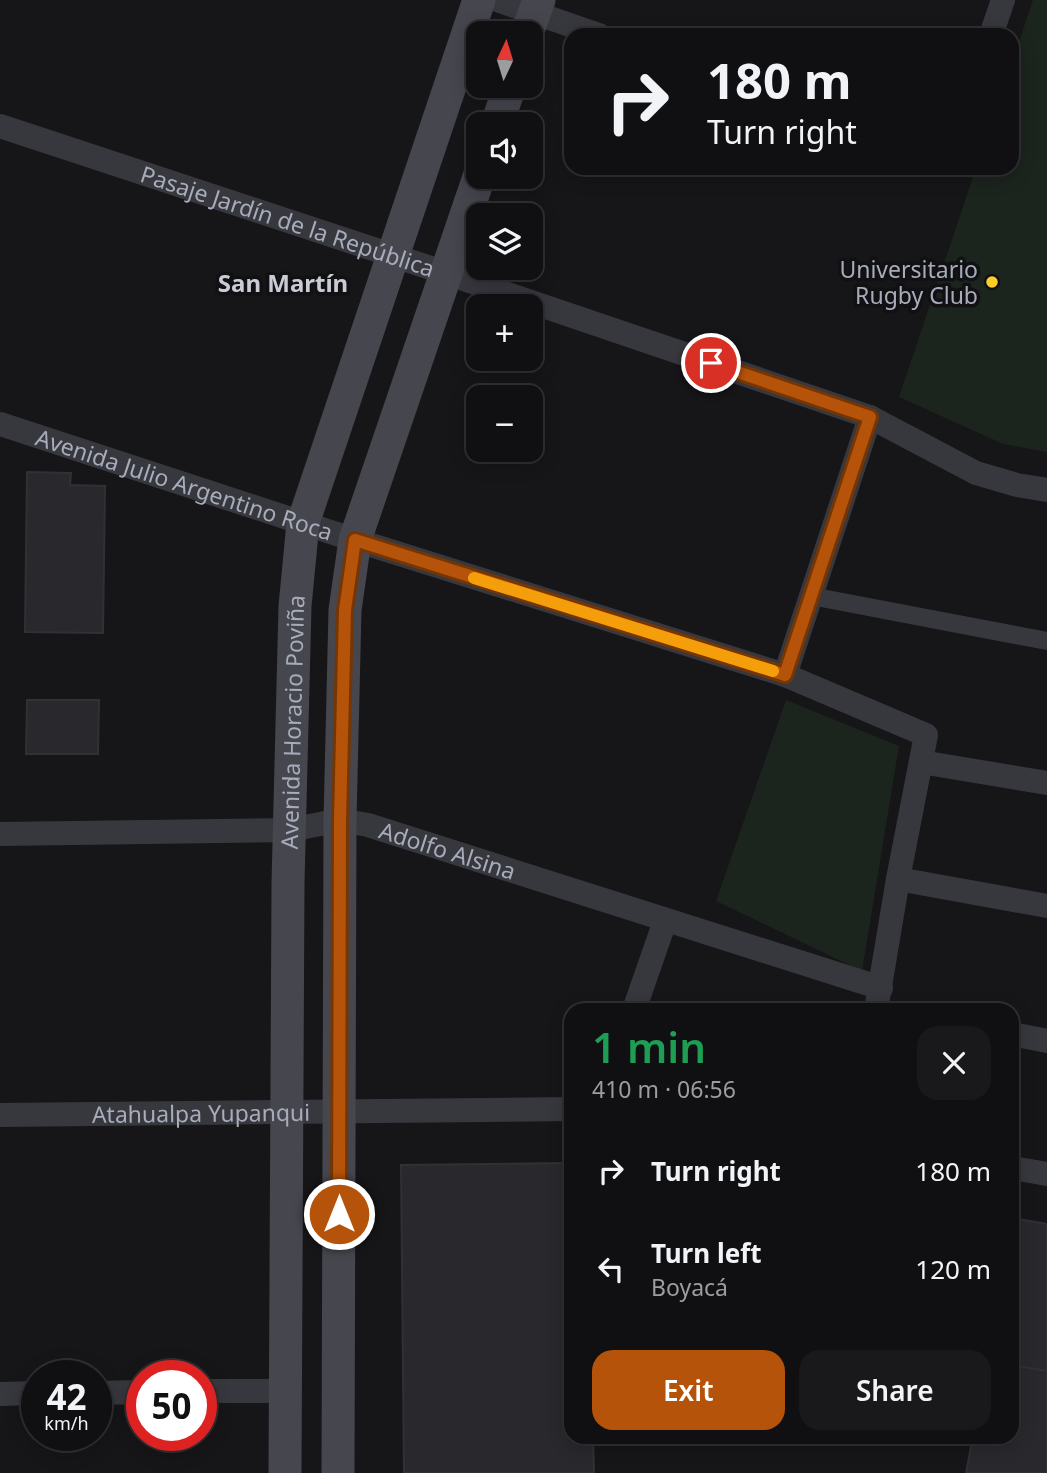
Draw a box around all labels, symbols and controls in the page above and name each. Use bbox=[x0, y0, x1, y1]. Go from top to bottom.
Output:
north arrow bbox=[466, 21, 542, 98]
map controls bbox=[466, 21, 543, 462]
text: 180 m bbox=[707, 47, 852, 113]
icon: right bbox=[592, 56, 683, 147]
text: Turn right bbox=[707, 110, 857, 153]
button: sound bbox=[466, 112, 543, 189]
street label: Pasaje Jardín de la República bbox=[137, 157, 439, 284]
button: layers bbox=[466, 203, 543, 280]
place label: Universitario Rugby Club bbox=[839, 253, 978, 311]
district label: San Martín bbox=[218, 266, 348, 299]
marker: Universitario Rugby Club bbox=[984, 274, 1000, 290]
button: + bbox=[466, 294, 543, 371]
pin bbox=[681, 333, 741, 393]
icon: arrive bbox=[692, 344, 730, 382]
button: − bbox=[466, 385, 543, 462]
street label: Avenida Julio Argentino Roca bbox=[32, 421, 337, 548]
street label: Avenida Horacio Poviña bbox=[273, 593, 312, 850]
street label: Adolfo Alsina bbox=[375, 814, 520, 887]
text: 1 min bbox=[592, 1018, 706, 1075]
button: close bbox=[917, 1026, 991, 1100]
text: 410 m · 06:56 bbox=[592, 1073, 736, 1105]
street label: Atahualpa Yupanqui bbox=[92, 1096, 310, 1130]
icon: right bbox=[592, 1152, 630, 1190]
text: Turn right bbox=[651, 1153, 781, 1189]
text: 180 m bbox=[915, 1153, 991, 1189]
position arrow bbox=[302, 1177, 376, 1251]
text: Turn left bbox=[651, 1235, 762, 1271]
icon: left bbox=[592, 1250, 630, 1288]
text: 120 m bbox=[915, 1251, 991, 1287]
text: Boyacá bbox=[651, 1271, 728, 1303]
button: Exit bbox=[592, 1350, 785, 1430]
button: Share bbox=[799, 1350, 991, 1430]
speed limit sign: 50 bbox=[126, 1360, 217, 1451]
text: 42 bbox=[46, 1373, 87, 1420]
text: km/h bbox=[44, 1411, 89, 1435]

